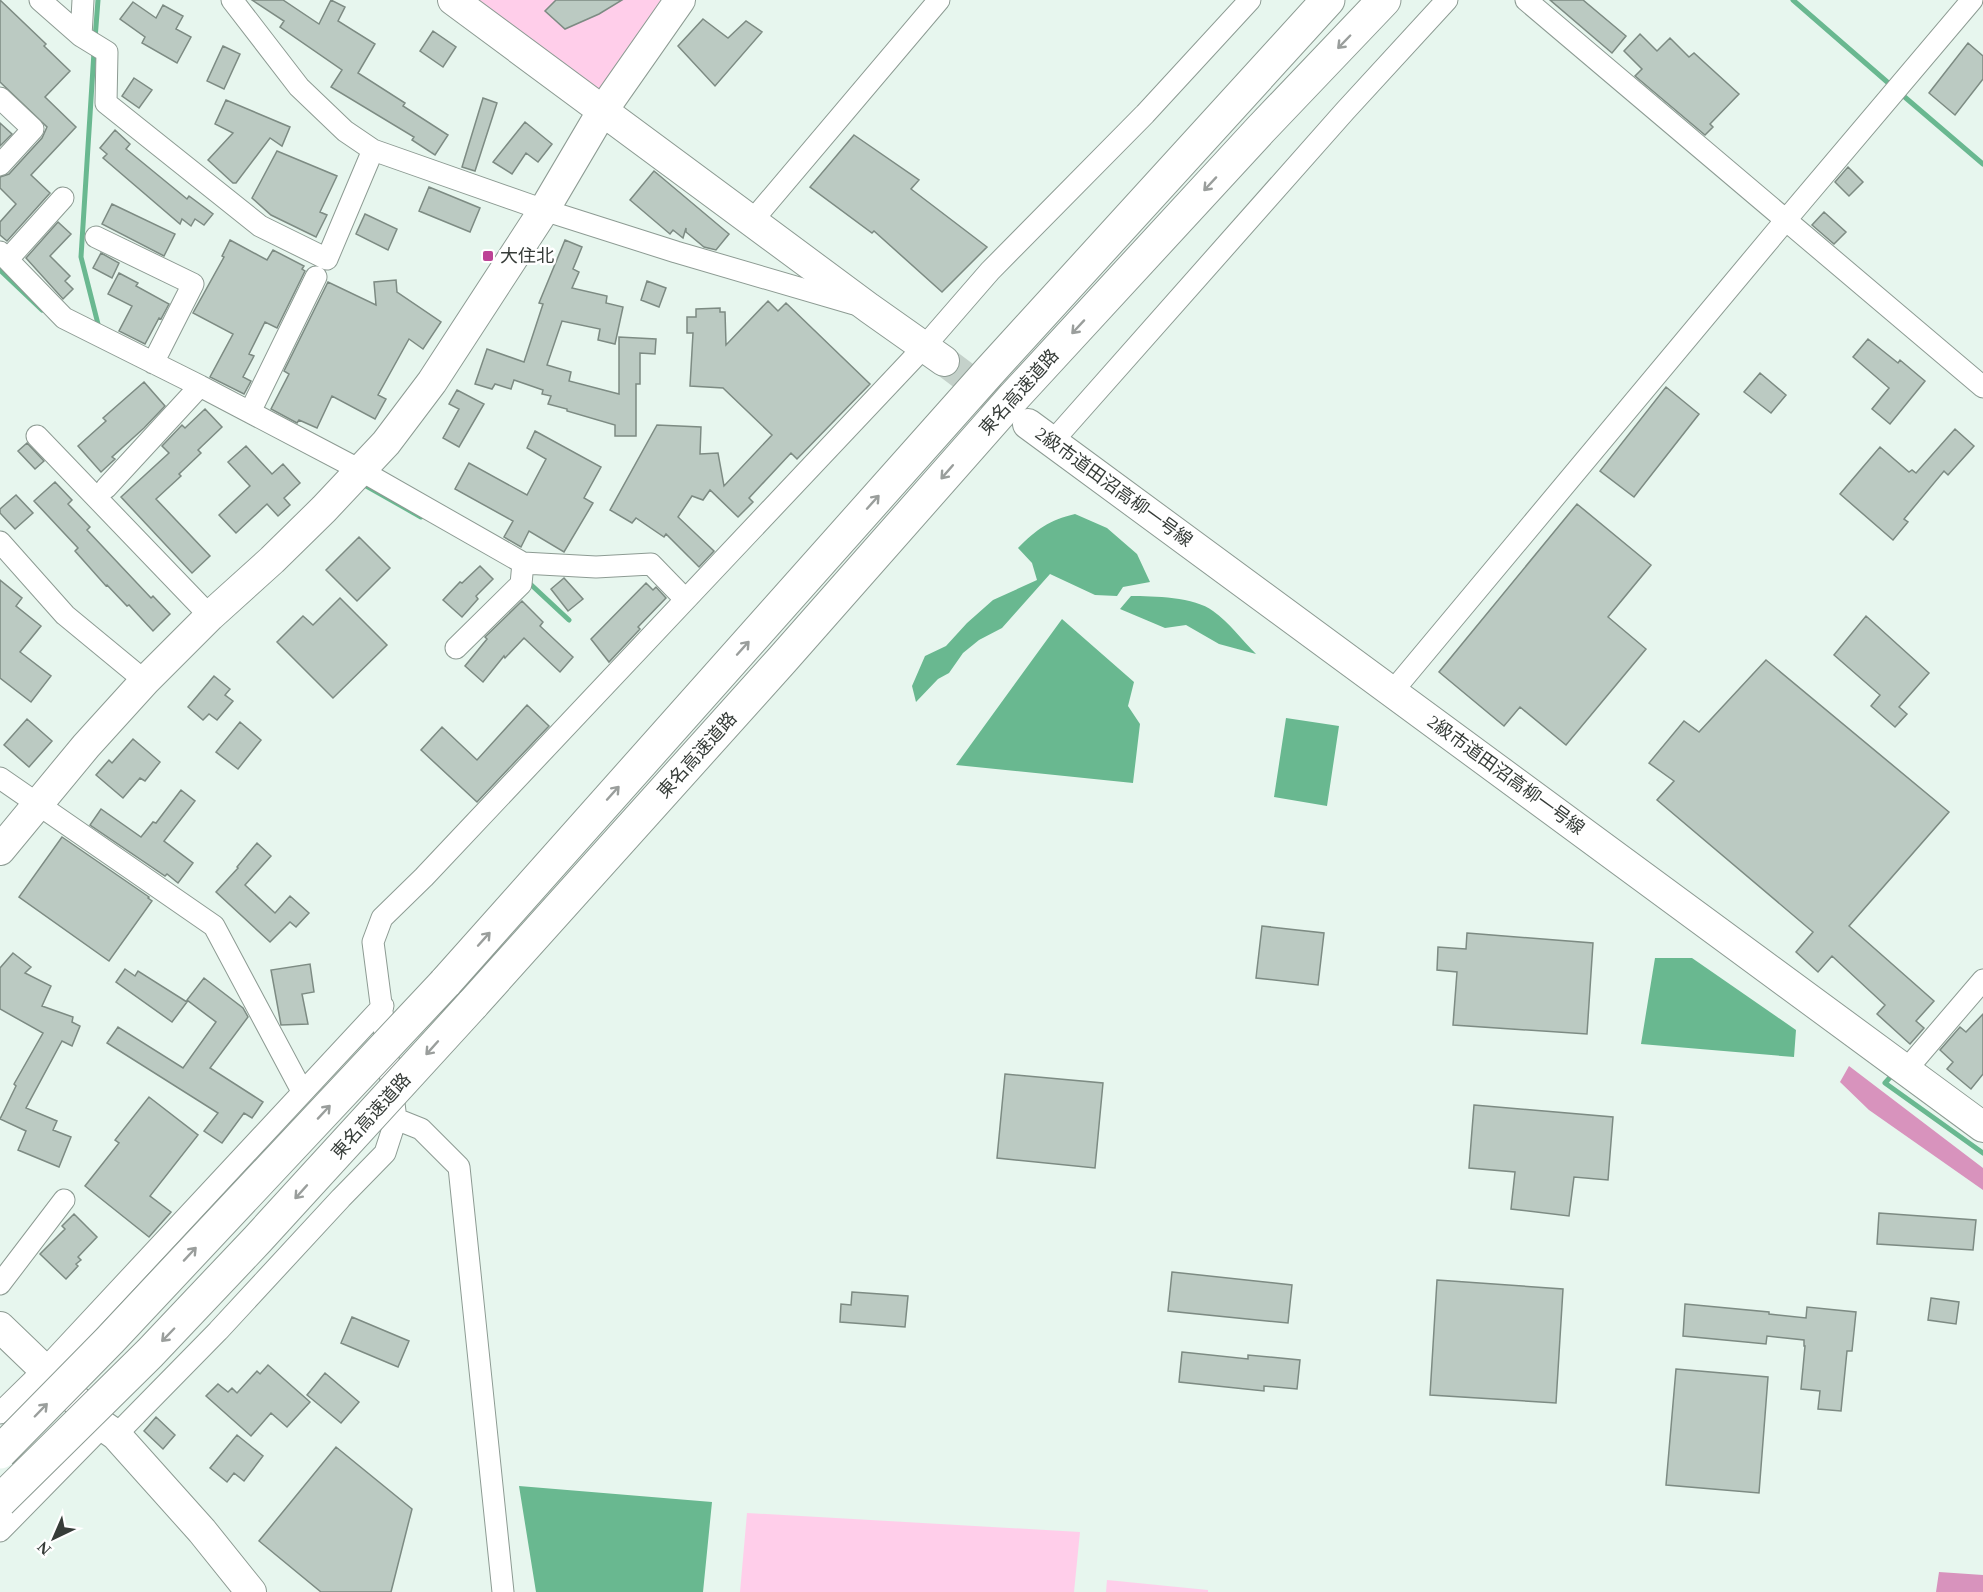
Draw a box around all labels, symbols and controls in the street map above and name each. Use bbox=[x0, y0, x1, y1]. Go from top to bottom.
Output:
one-way arrow bbox=[1337, 35, 1351, 50]
one-way arrow bbox=[1203, 177, 1217, 192]
place label: 大住北 bbox=[500, 246, 554, 266]
marker: 大住北 bbox=[481, 249, 495, 263]
one-way arrow bbox=[1071, 320, 1085, 335]
street label: 東名高速道路 bbox=[975, 345, 1063, 439]
street label: 2級市道田沼高柳一号線 bbox=[1032, 423, 1196, 551]
one-way arrow bbox=[940, 464, 954, 479]
one-way arrow bbox=[866, 495, 880, 510]
one-way arrow bbox=[736, 641, 750, 656]
street label: 東名高速道路 bbox=[653, 708, 741, 802]
street label: 2級市道田沼高柳一号線 bbox=[1424, 711, 1588, 839]
one-way arrow bbox=[606, 786, 620, 801]
one-way arrow bbox=[477, 932, 491, 947]
one-way arrow bbox=[425, 1041, 439, 1056]
street label: 東名高速道路 bbox=[327, 1069, 415, 1163]
one-way arrow bbox=[316, 1104, 331, 1119]
one-way arrow bbox=[294, 1185, 308, 1200]
one-way arrow bbox=[183, 1247, 197, 1262]
one-way arrow bbox=[160, 1327, 175, 1342]
one-way arrow bbox=[34, 1402, 48, 1417]
north arrow bbox=[24, 1508, 84, 1568]
text: N bbox=[34, 1538, 54, 1559]

